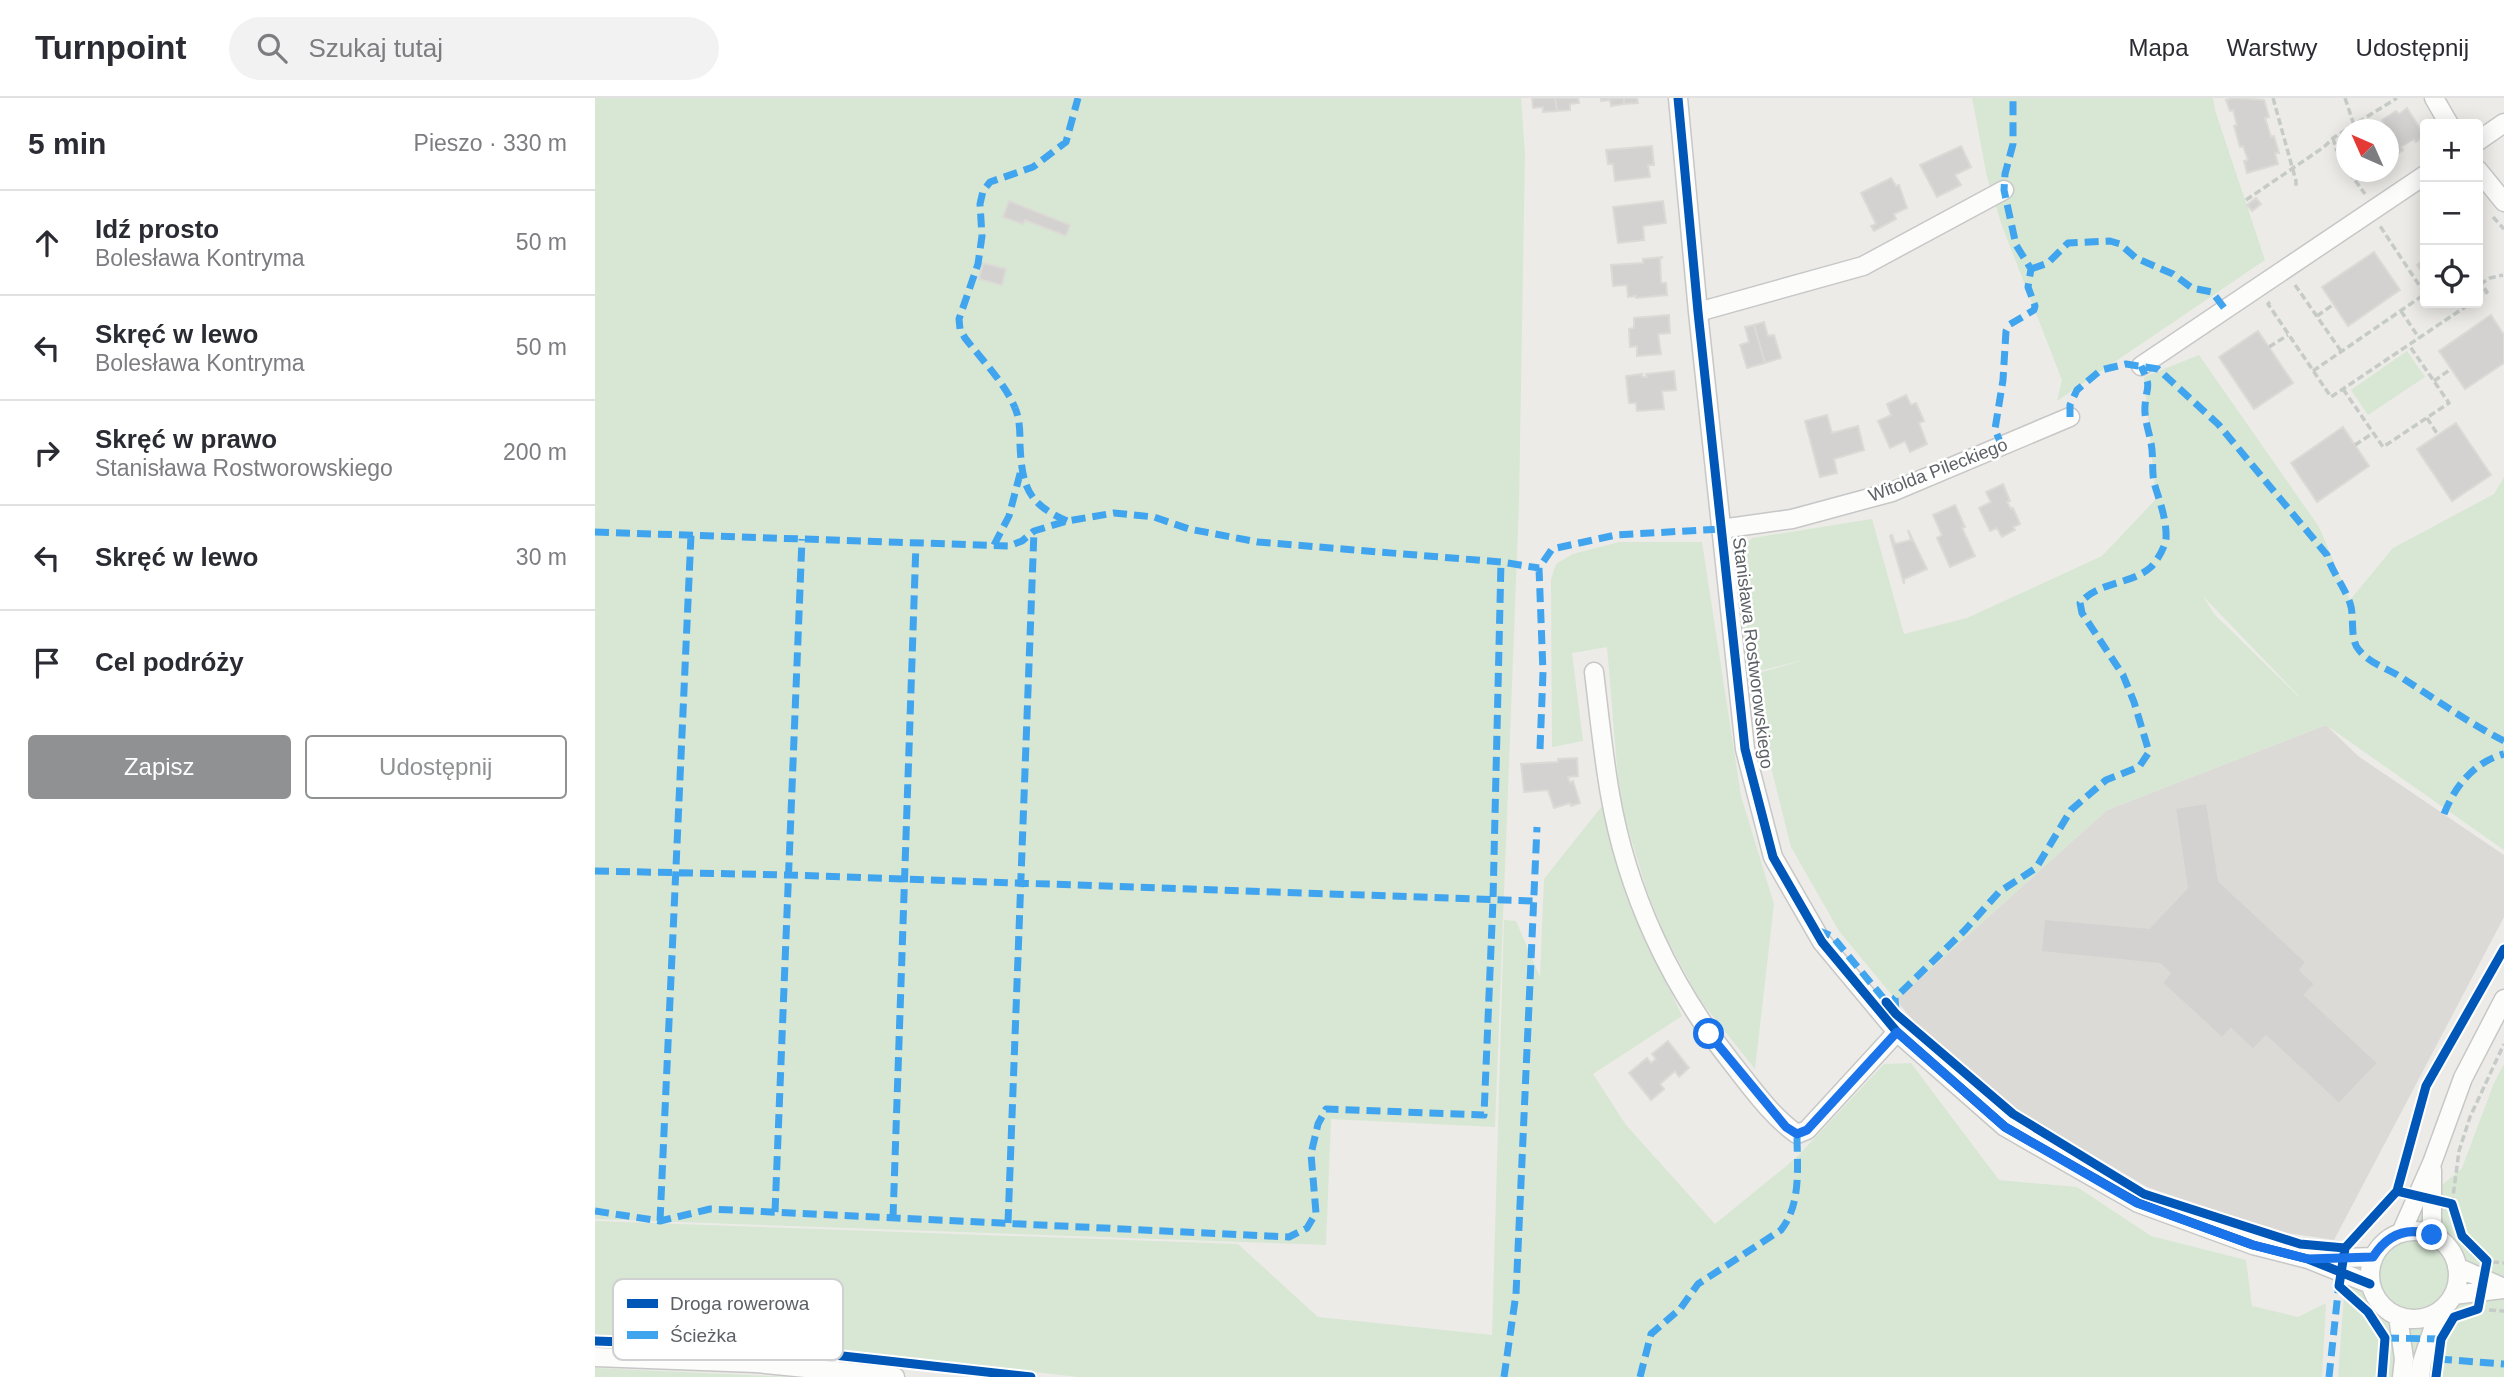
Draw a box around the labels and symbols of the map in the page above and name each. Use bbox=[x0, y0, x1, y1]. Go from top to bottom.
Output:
north arrow bbox=[2336, 119, 2399, 182]
street label: Witolda Pileckiego bbox=[1866, 434, 2010, 506]
street label: Stanisława Rostworowskiego bbox=[1729, 536, 1777, 770]
route start bbox=[1693, 1018, 1724, 1049]
route end bbox=[2416, 1219, 2447, 1250]
legend bbox=[613, 1279, 843, 1360]
text: Droga rowerowa bbox=[670, 1293, 810, 1314]
text: Ścieżka bbox=[670, 1325, 737, 1346]

